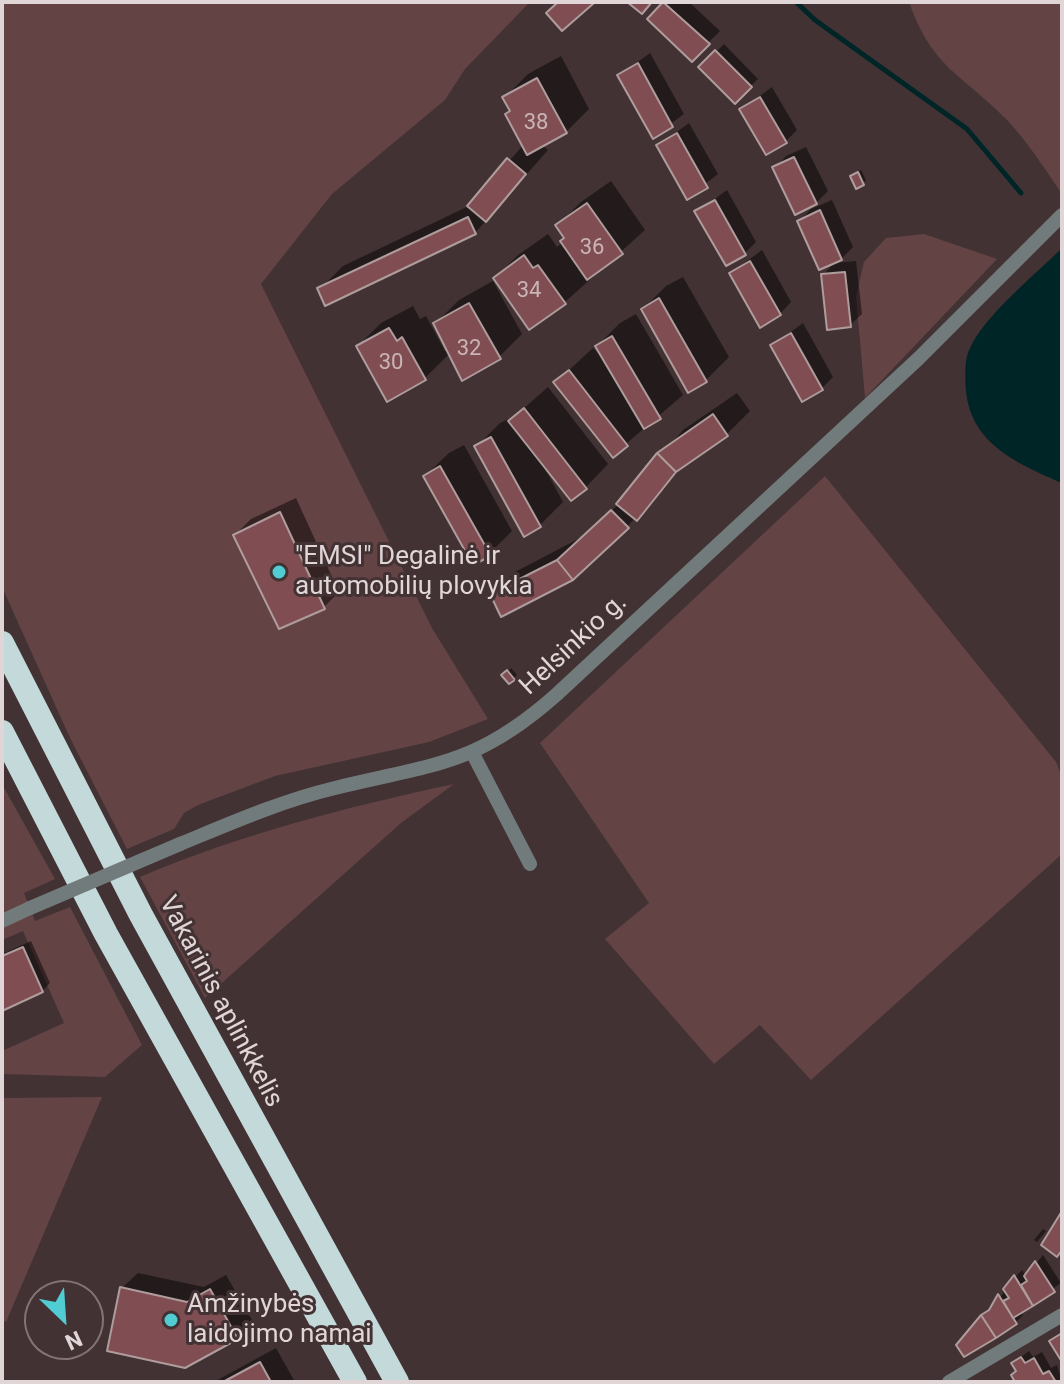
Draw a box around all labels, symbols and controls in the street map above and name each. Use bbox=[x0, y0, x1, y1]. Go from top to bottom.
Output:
house number: 38 bbox=[524, 110, 548, 136]
house number: 36 bbox=[580, 235, 604, 261]
house number: 34 bbox=[517, 278, 541, 304]
house number: 32 bbox=[457, 336, 481, 362]
house number: 30 bbox=[379, 350, 403, 376]
place label: "EMSI" Degalinė ir automobilių plovykla bbox=[295, 541, 533, 602]
marker: "EMSI" Degalinė ir automobilių plovykla bbox=[270, 563, 288, 581]
street label: Helsinkio g. bbox=[514, 588, 634, 702]
street label: Vakarinis aplinkkelis bbox=[151, 891, 289, 1113]
north arrow bbox=[24, 1280, 104, 1360]
place label: Amžinybės laidojimo namai bbox=[187, 1289, 372, 1350]
marker: Amžinybės laidojimo namai bbox=[162, 1311, 180, 1329]
text: N bbox=[61, 1326, 86, 1355]

